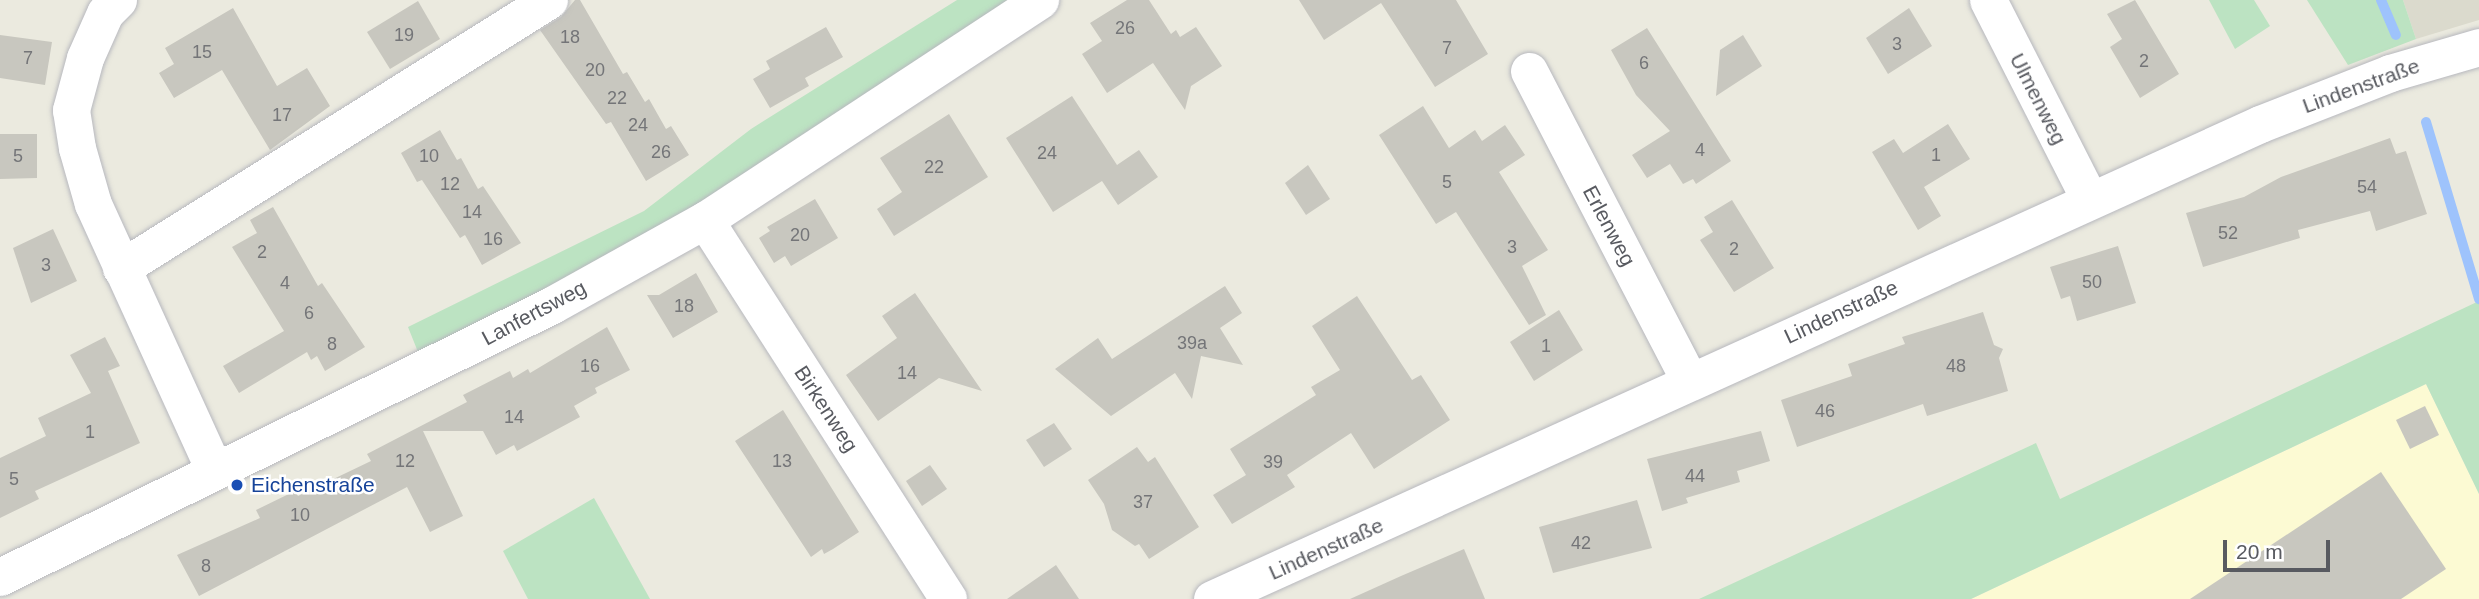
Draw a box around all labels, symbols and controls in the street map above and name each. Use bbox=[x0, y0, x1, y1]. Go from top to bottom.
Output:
house number: 26 bbox=[1115, 17, 1135, 39]
house number: 19 bbox=[394, 24, 414, 46]
house number: 18 bbox=[560, 26, 580, 48]
house number: 3 bbox=[1892, 33, 1902, 55]
house number: 7 bbox=[1442, 37, 1452, 59]
house number: 15 bbox=[192, 41, 212, 63]
house number: 7 bbox=[23, 47, 33, 69]
street label: Ulmenweg bbox=[2004, 49, 2072, 149]
house number: 2 bbox=[2139, 50, 2149, 72]
house number: 6 bbox=[1639, 52, 1649, 74]
street label: Lindenstraße bbox=[2299, 53, 2423, 119]
house number: 20 bbox=[585, 59, 605, 81]
house number: 22 bbox=[607, 87, 627, 109]
house number: 17 bbox=[272, 104, 292, 126]
house number: 24 bbox=[628, 114, 648, 136]
house number: 4 bbox=[1695, 139, 1705, 161]
house number: 26 bbox=[651, 141, 671, 163]
house number: 24 bbox=[1037, 142, 1057, 164]
house number: 1 bbox=[1931, 144, 1941, 166]
house number: 5 bbox=[13, 145, 23, 167]
house number: 10 bbox=[419, 145, 439, 167]
house number: 22 bbox=[924, 156, 944, 178]
house number: 5 bbox=[1442, 171, 1452, 193]
house number: 12 bbox=[440, 173, 460, 195]
house number: 54 bbox=[2357, 176, 2377, 198]
street label: Erlenweg bbox=[1577, 181, 1641, 271]
house number: 14 bbox=[462, 201, 482, 223]
house number: 52 bbox=[2218, 222, 2238, 244]
house number: 20 bbox=[790, 224, 810, 246]
house number: 16 bbox=[483, 228, 503, 250]
house number: 3 bbox=[1507, 236, 1517, 258]
house number: 2 bbox=[1729, 238, 1739, 260]
house number: 2 bbox=[257, 241, 267, 263]
house number: 3 bbox=[41, 254, 51, 276]
house number: 50 bbox=[2082, 271, 2102, 293]
house number: 4 bbox=[280, 272, 290, 294]
street label: Lanfertsweg bbox=[478, 275, 590, 351]
street label: Lindenstraße bbox=[1780, 275, 1902, 349]
house number: 18 bbox=[674, 295, 694, 317]
house number: 6 bbox=[304, 302, 314, 324]
house number: 39a bbox=[1177, 332, 1207, 354]
house number: 8 bbox=[327, 333, 337, 355]
house number: 1 bbox=[1541, 335, 1551, 357]
house number: 16 bbox=[580, 355, 600, 377]
house number: 48 bbox=[1946, 355, 1966, 377]
street label: Birkenweg bbox=[789, 361, 863, 457]
house number: 14 bbox=[897, 362, 917, 384]
house number: 46 bbox=[1815, 400, 1835, 422]
house number: 14 bbox=[504, 406, 524, 428]
house number: 1 bbox=[85, 421, 95, 443]
house number: 12 bbox=[395, 450, 415, 472]
house number: 13 bbox=[772, 450, 792, 472]
house number: 39 bbox=[1263, 451, 1283, 473]
house number: 44 bbox=[1685, 465, 1705, 487]
house number: 5 bbox=[9, 468, 19, 490]
place label: Eichenstraße bbox=[251, 472, 375, 498]
marker: Eichenstraße bbox=[229, 477, 245, 493]
house number: 37 bbox=[1133, 491, 1153, 513]
house number: 10 bbox=[290, 504, 310, 526]
street label: Lindenstraße bbox=[1265, 513, 1387, 585]
scale bar bbox=[2227, 526, 2334, 570]
house number: 42 bbox=[1571, 532, 1591, 554]
text: 20 m bbox=[2236, 540, 2283, 563]
house number: 8 bbox=[201, 555, 211, 577]

